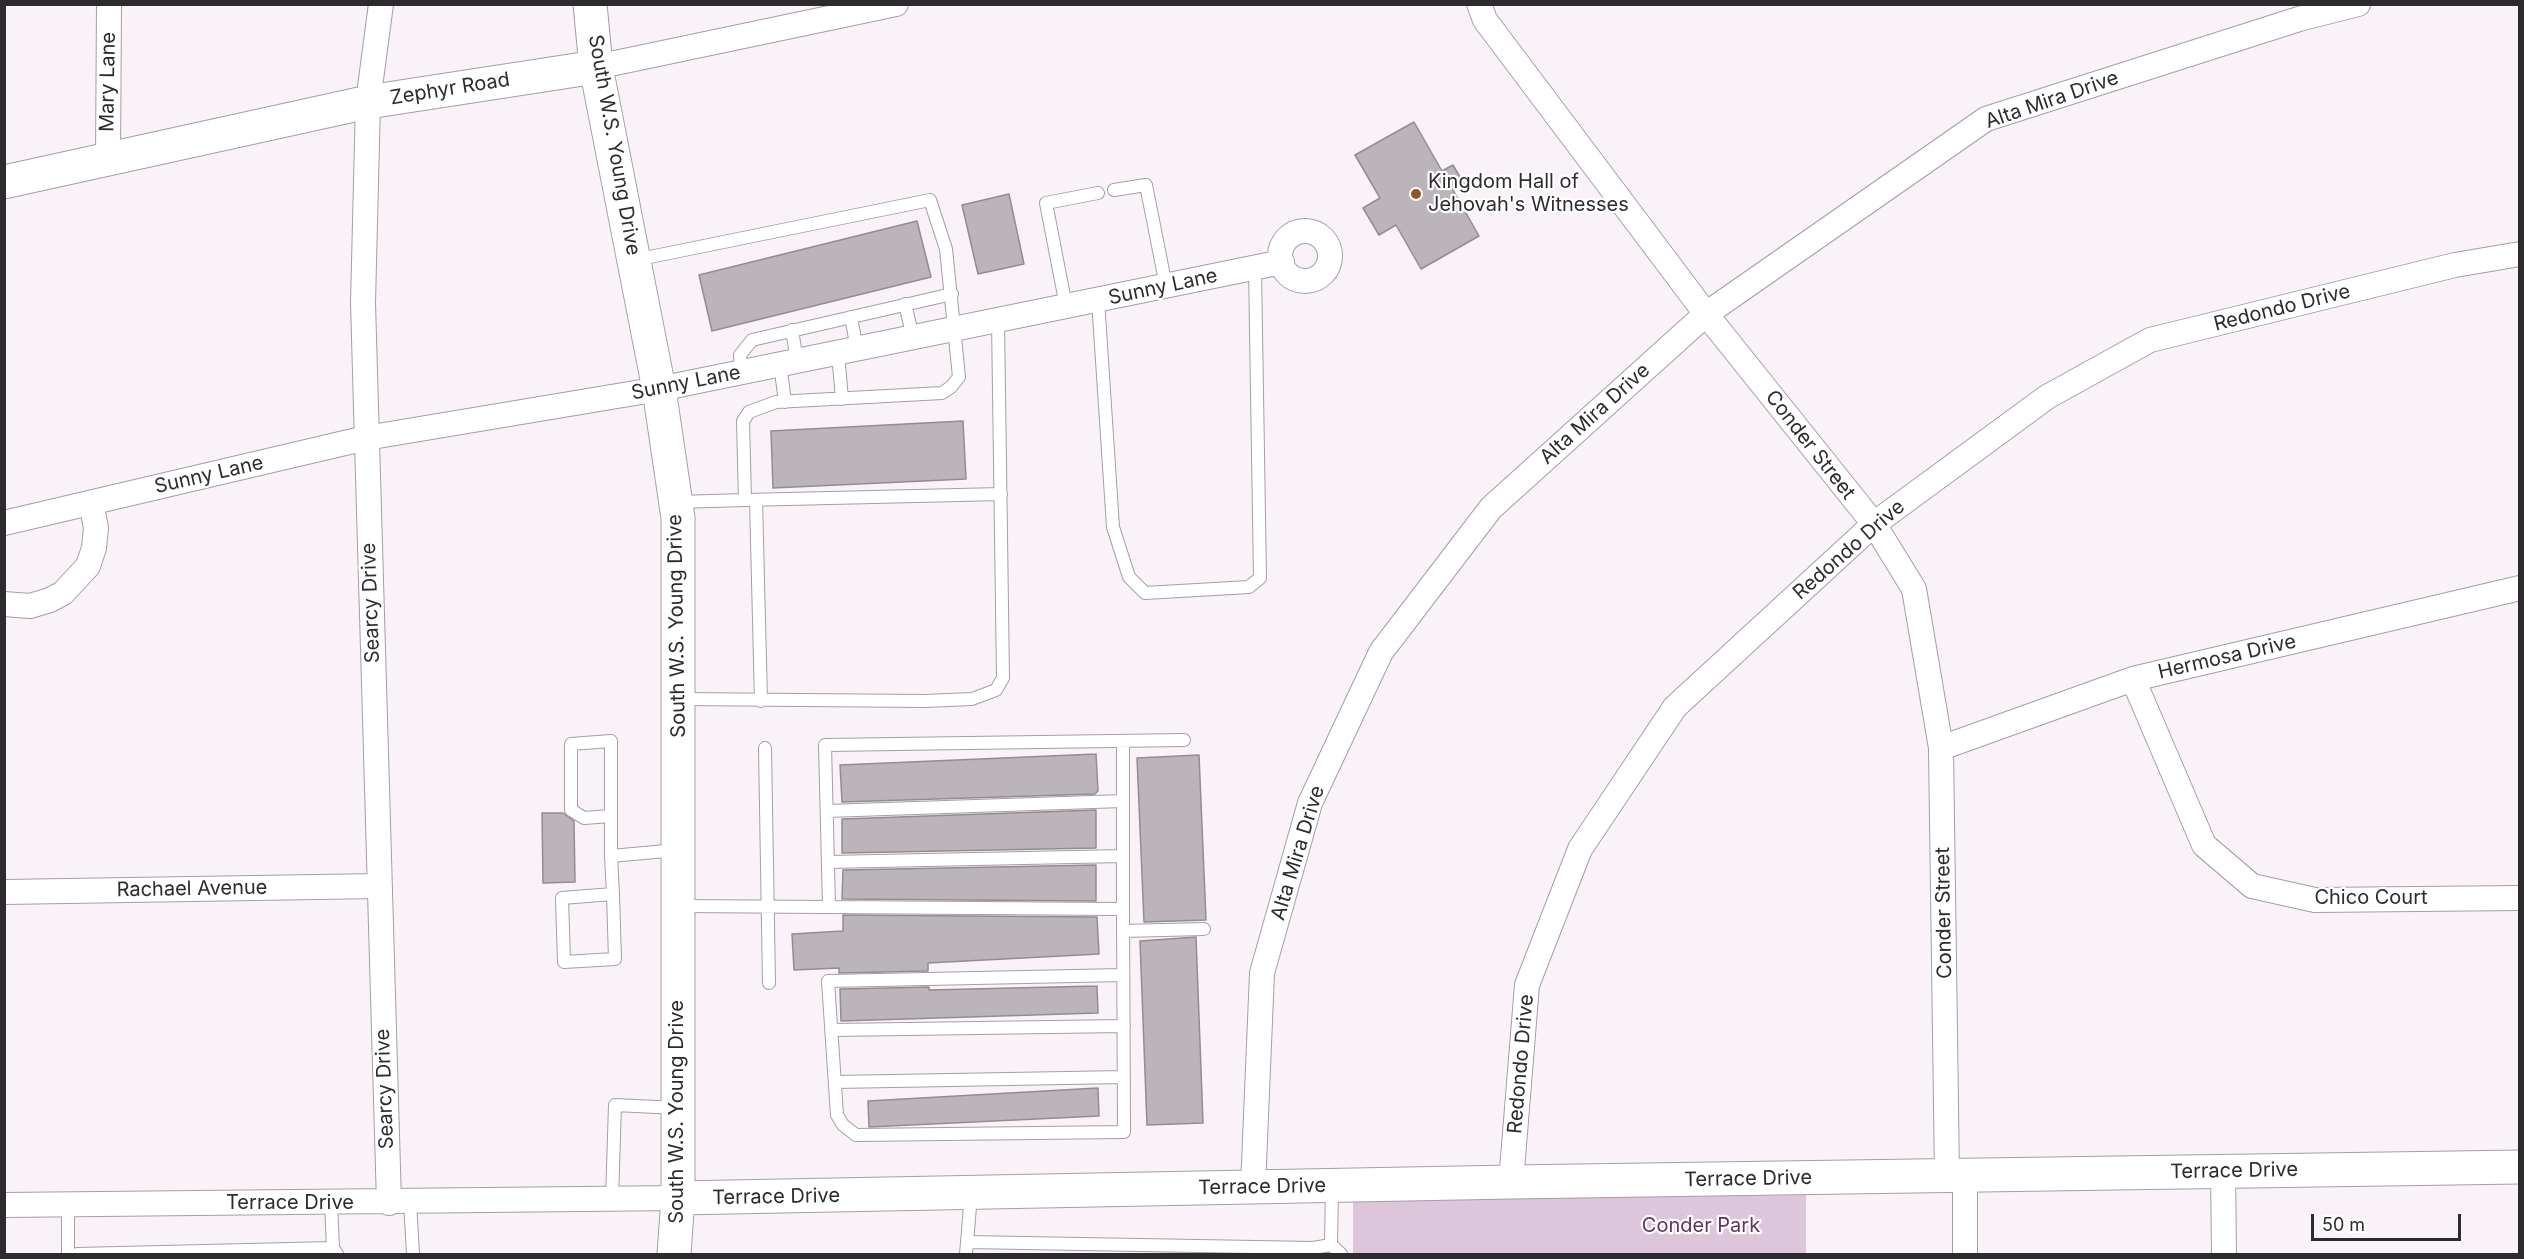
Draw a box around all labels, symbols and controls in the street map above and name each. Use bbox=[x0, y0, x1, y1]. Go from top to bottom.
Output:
street label: Mary Lane bbox=[95, 32, 121, 132]
street label: South W.S. Young Drive bbox=[583, 33, 645, 257]
street label: Alta Mira Drive bbox=[1982, 66, 2122, 134]
street label: Zephyr Road bbox=[389, 68, 511, 110]
place label: Kingdom Hall of Jehovah's Witnesses bbox=[1428, 170, 1629, 217]
marker: Kingdom Hall of Jehovah's Witnesses bbox=[1409, 187, 1423, 201]
street label: Sunny Lane bbox=[1106, 264, 1220, 310]
street label: Redondo Drive bbox=[2211, 279, 2353, 337]
street label: Alta Mira Drive bbox=[1535, 358, 1655, 470]
street label: Sunny Lane bbox=[629, 361, 743, 405]
street label: Conder Street bbox=[1760, 386, 1860, 504]
street label: Sunny Lane bbox=[152, 451, 266, 499]
street label: Redondo Drive bbox=[1788, 495, 1910, 605]
street label: South W.S. Young Drive bbox=[663, 514, 691, 738]
street label: Searcy Drive bbox=[357, 542, 385, 664]
street label: Hermosa Drive bbox=[2156, 629, 2298, 685]
street label: Alta Mira Drive bbox=[1266, 783, 1330, 923]
street label: Conder Street bbox=[1931, 847, 1957, 979]
street label: Rachael Avenue bbox=[116, 876, 268, 902]
street label: Chico Court bbox=[2314, 886, 2428, 910]
street label: Redondo Drive bbox=[1503, 993, 1539, 1135]
street label: South W.S. Young Drive bbox=[665, 1000, 689, 1224]
street label: Searcy Drive bbox=[371, 1028, 399, 1150]
street label: Terrace Drive bbox=[2170, 1158, 2298, 1184]
street label: Terrace Drive bbox=[1684, 1166, 1812, 1192]
street label: Terrace Drive bbox=[1198, 1174, 1326, 1200]
street label: Terrace Drive bbox=[712, 1184, 840, 1210]
street label: Terrace Drive bbox=[226, 1191, 354, 1215]
scale bar bbox=[2314, 1202, 2464, 1240]
park label: Conder Park bbox=[1642, 1214, 1760, 1238]
text: 50 m bbox=[2322, 1214, 2365, 1235]

